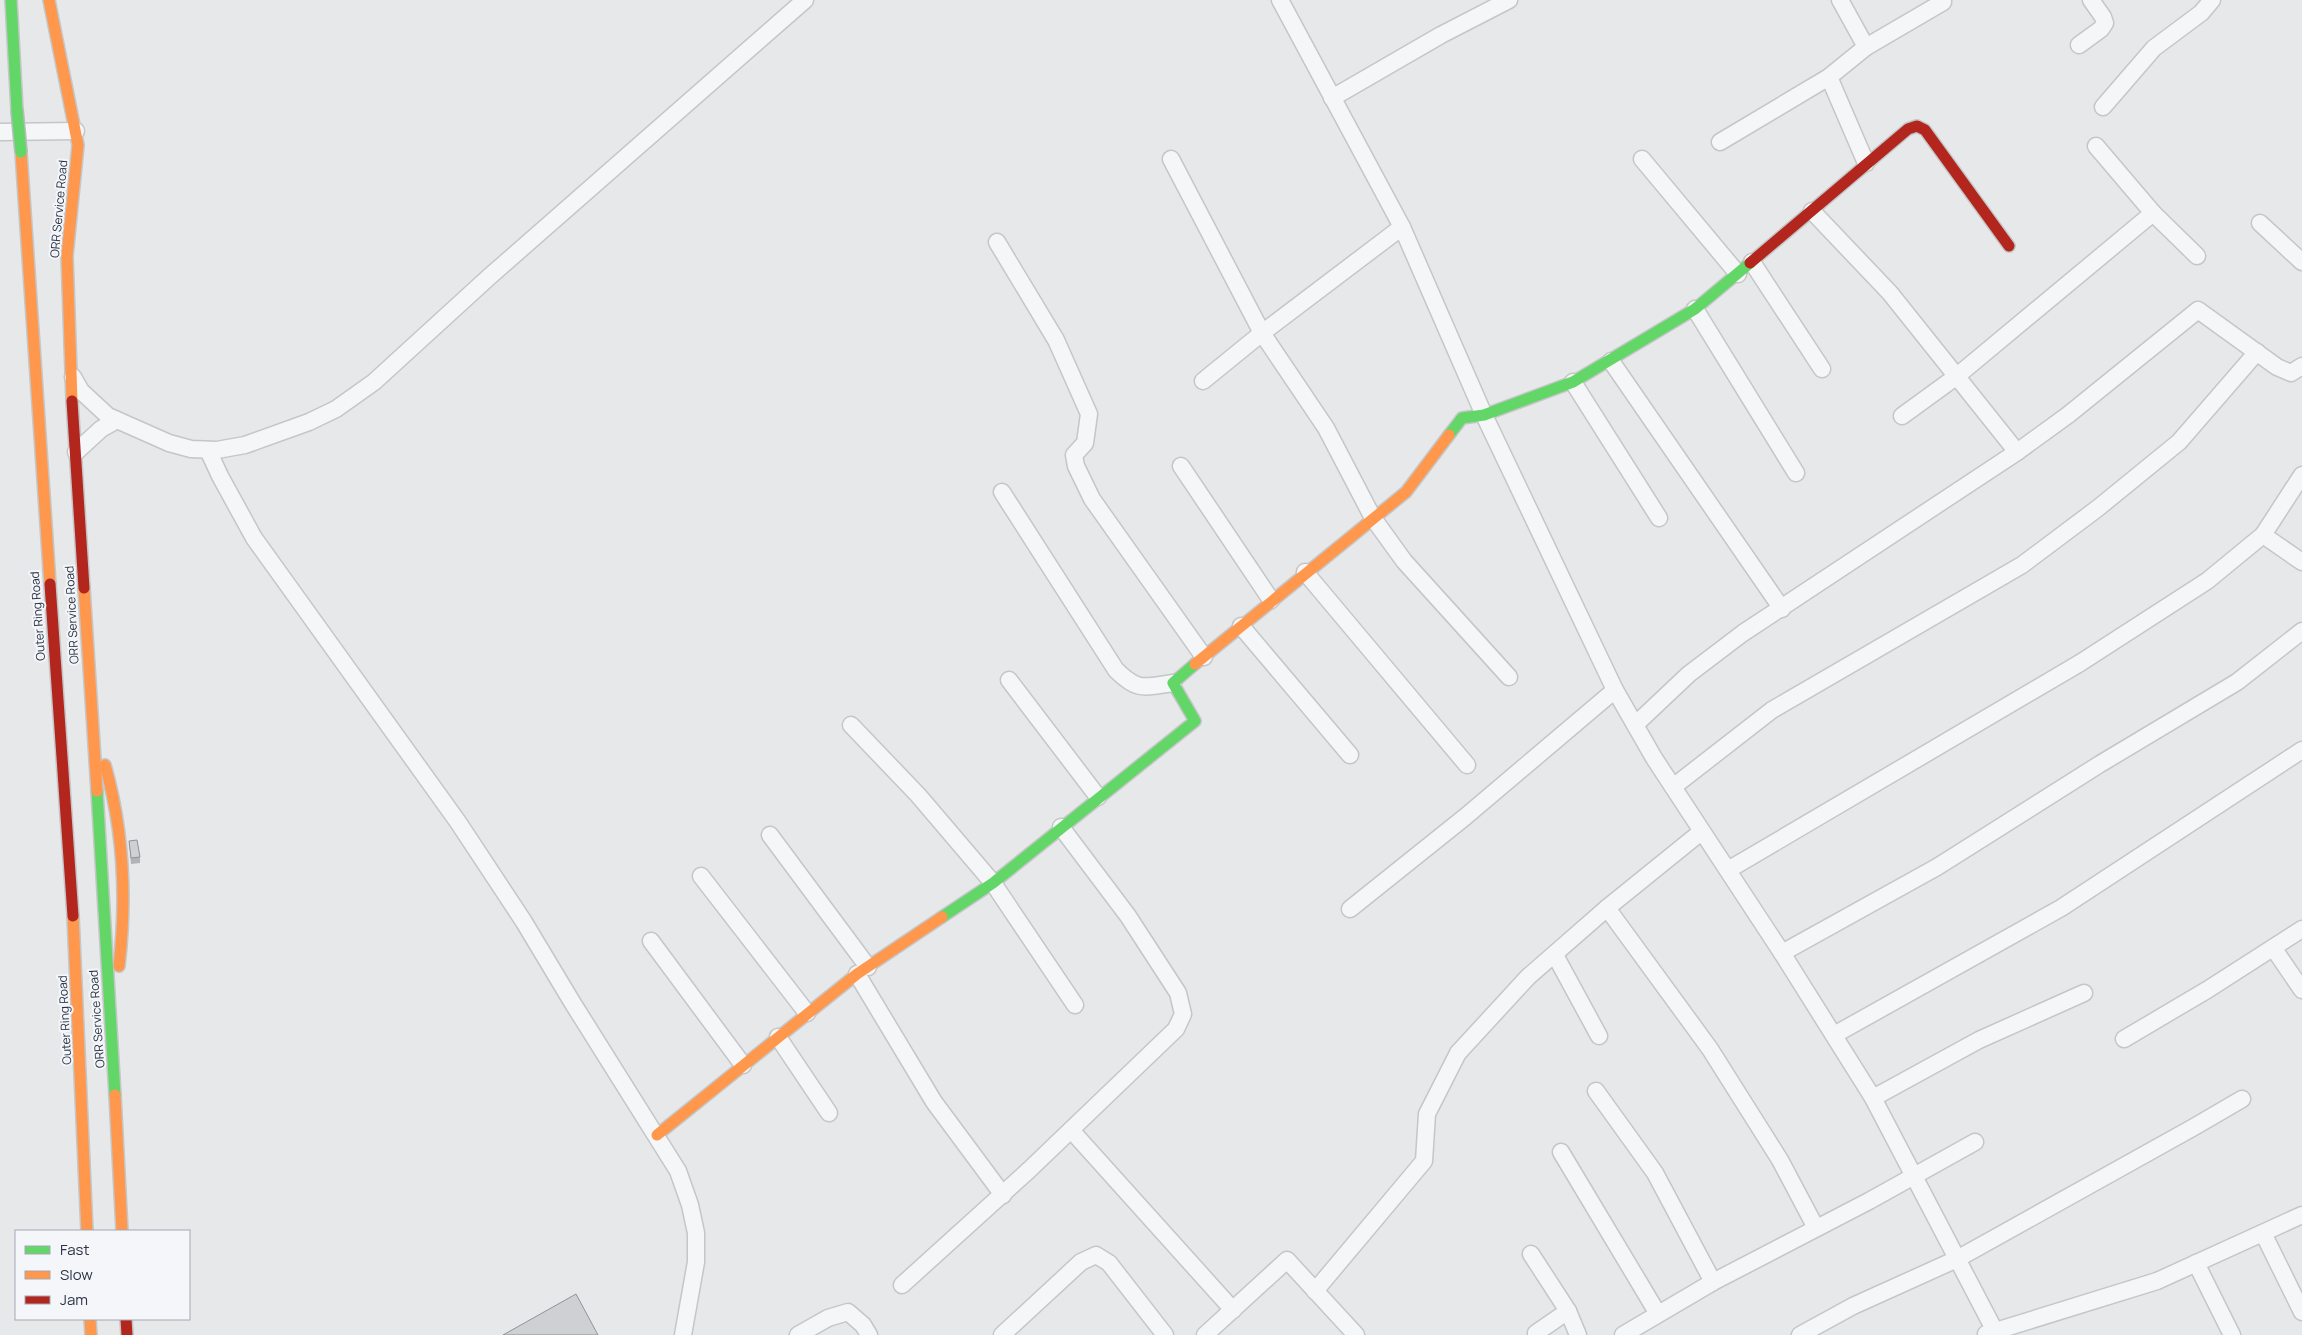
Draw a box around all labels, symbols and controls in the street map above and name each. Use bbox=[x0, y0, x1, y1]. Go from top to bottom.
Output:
street label: ORR Service Road bbox=[46, 159, 71, 259]
street label: ORR Service Road bbox=[60, 566, 83, 664]
street label: Outer Ring Road bbox=[26, 571, 49, 661]
street label: ORR Service Road bbox=[85, 969, 108, 1069]
street label: Outer Ring Road bbox=[54, 975, 75, 1065]
legend bbox=[15, 1230, 190, 1320]
text: Fast bbox=[60, 1239, 89, 1260]
text: Slow bbox=[60, 1264, 93, 1285]
text: Jam bbox=[60, 1289, 88, 1310]

